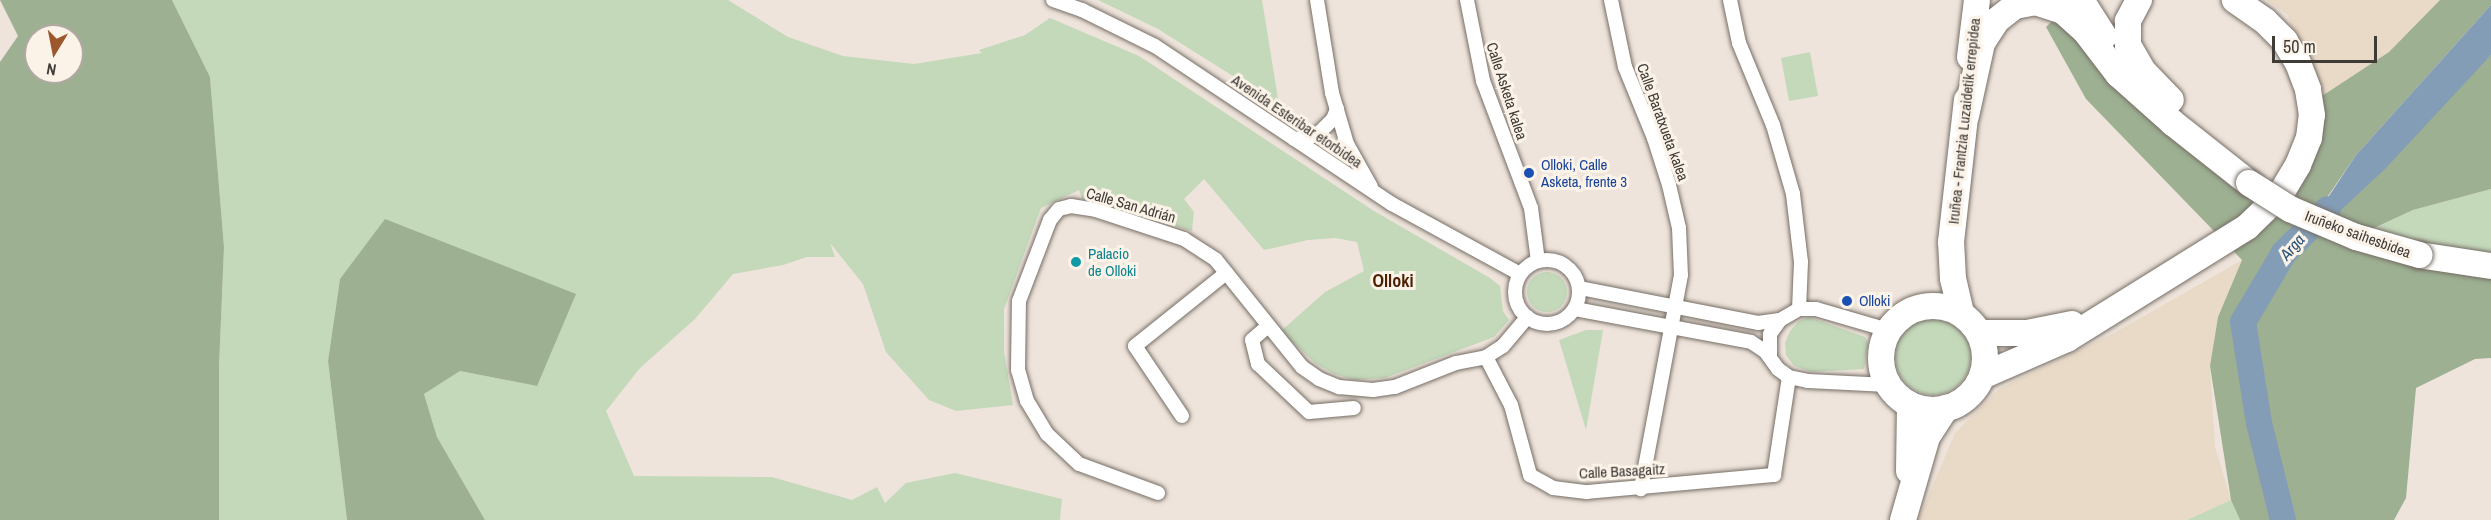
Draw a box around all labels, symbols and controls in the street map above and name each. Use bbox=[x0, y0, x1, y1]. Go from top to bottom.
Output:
street label: Iruñea - Frantzia Luzaidetik errepidea bbox=[1944, 17, 1984, 225]
north arrow bbox=[24, 24, 84, 84]
scale bar bbox=[2275, 24, 2380, 62]
text: 50 m bbox=[2283, 34, 2316, 59]
street label: Calle Asketa kalea bbox=[1483, 40, 1531, 142]
text: N bbox=[45, 58, 58, 81]
street label: Calle Baratxueta kalea bbox=[1633, 61, 1693, 183]
street label: Avenida Esteribar etorbidea bbox=[1228, 71, 1366, 171]
place label: Olloki, Calle Asketa, frente 3 bbox=[1541, 155, 1627, 190]
marker: Olloki, Calle Asketa, frente 3 bbox=[1522, 166, 1536, 180]
street label: Calle San Adrián bbox=[1084, 184, 1178, 226]
street label: Iruñeko saihesbidea bbox=[2303, 206, 2413, 262]
water label: Arga bbox=[2276, 230, 2308, 264]
place label: Palacio de Olloki bbox=[1088, 244, 1137, 279]
marker: Palacio de Olloki bbox=[1069, 255, 1083, 269]
district label: Olloki bbox=[1372, 270, 1414, 292]
place label: Olloki bbox=[1859, 292, 1890, 310]
marker: Olloki bbox=[1840, 294, 1854, 308]
street label: Calle Basagaitz bbox=[1579, 460, 1665, 482]

